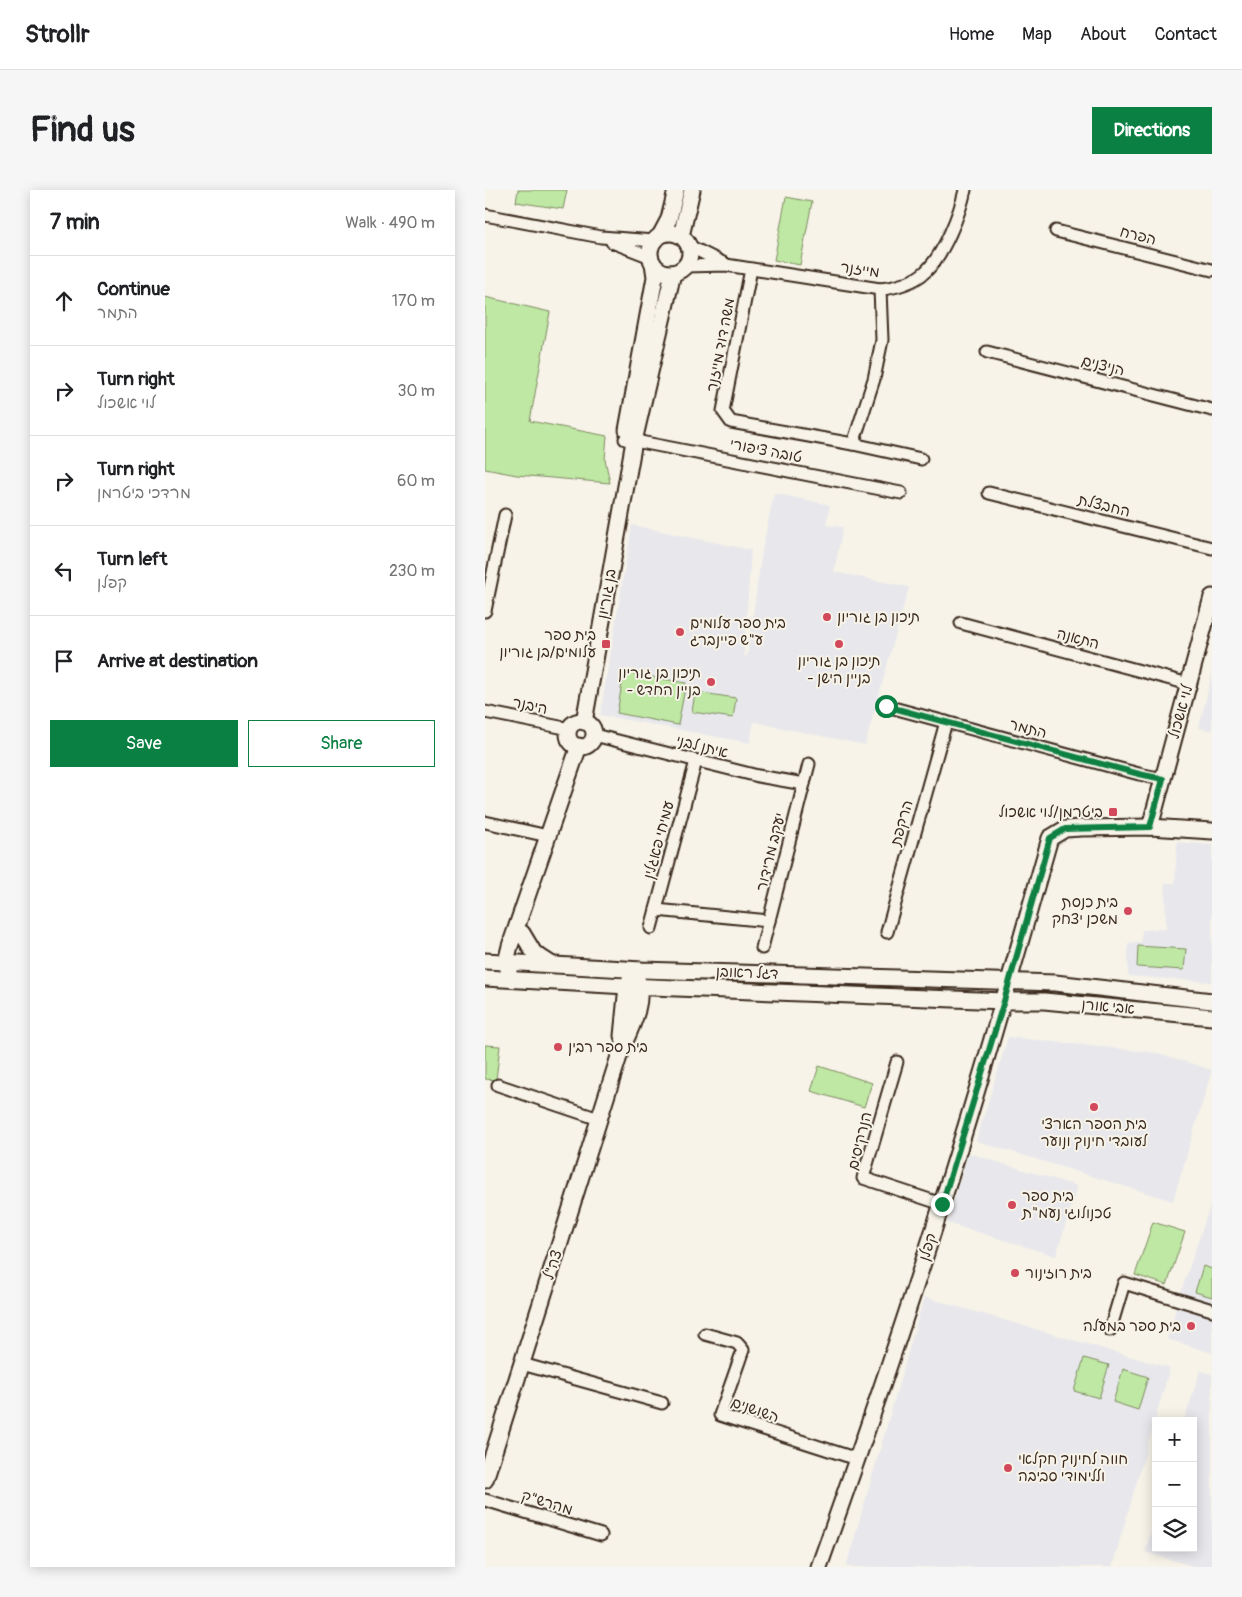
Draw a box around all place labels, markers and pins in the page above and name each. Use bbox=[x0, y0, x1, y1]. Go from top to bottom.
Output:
place label: תיכון בן גוריון bbox=[837, 608, 920, 627]
marker: תיכון בן גוריון bbox=[821, 611, 833, 623]
place label: בית ספר עלומים ע"ש פיינברג bbox=[690, 614, 786, 650]
place label: בית ספר עלומים/בן גוריון bbox=[499, 626, 596, 662]
marker: בית ספר עלומים ע"ש פיינברג bbox=[674, 626, 686, 638]
marker: בית ספר עלומים/בן גוריון bbox=[600, 638, 612, 650]
marker: תיכון בן גוריון - בניין הישן bbox=[833, 638, 845, 650]
place label: תיכון בן גוריון - בניין הישן bbox=[798, 652, 880, 688]
place label: תיכון בן גוריון - בניין החדש bbox=[618, 664, 701, 700]
marker: תיכון בן גוריון - בניין החדש bbox=[705, 676, 717, 688]
place label: ביטרמן/לוי אשכול bbox=[998, 803, 1103, 822]
marker: ביטרמן/לוי אשכול bbox=[1107, 806, 1119, 818]
place label: בית כנסת משכן יצחק bbox=[1052, 893, 1118, 929]
marker: בית כנסת משכן יצחק bbox=[1122, 905, 1134, 917]
place label: בית ספר רבין bbox=[568, 1038, 648, 1057]
marker: בית ספר רבין bbox=[552, 1041, 564, 1053]
marker: בית הספר הארצי לעובדי חינוך ונוער bbox=[1088, 1101, 1100, 1113]
place label: בית הספר הארצי לעובדי חינוך ונוער bbox=[1041, 1115, 1148, 1151]
place label: בית ספר טכנולוגי נעמ"ת bbox=[1021, 1187, 1112, 1223]
marker: בית ספר טכנולוגי נעמ"ת bbox=[1006, 1199, 1018, 1211]
place label: בית רוזינור bbox=[1025, 1264, 1092, 1283]
marker: בית רוזינור bbox=[1009, 1267, 1021, 1279]
place label: בית ספר במעלה bbox=[1083, 1317, 1181, 1336]
marker: בית ספר במעלה bbox=[1185, 1320, 1197, 1332]
place label: חווה לחינוך חקלאי וללימודי סביבה bbox=[1018, 1450, 1128, 1486]
marker: חווה לחינוך חקלאי וללימודי סביבה bbox=[1002, 1462, 1014, 1474]

